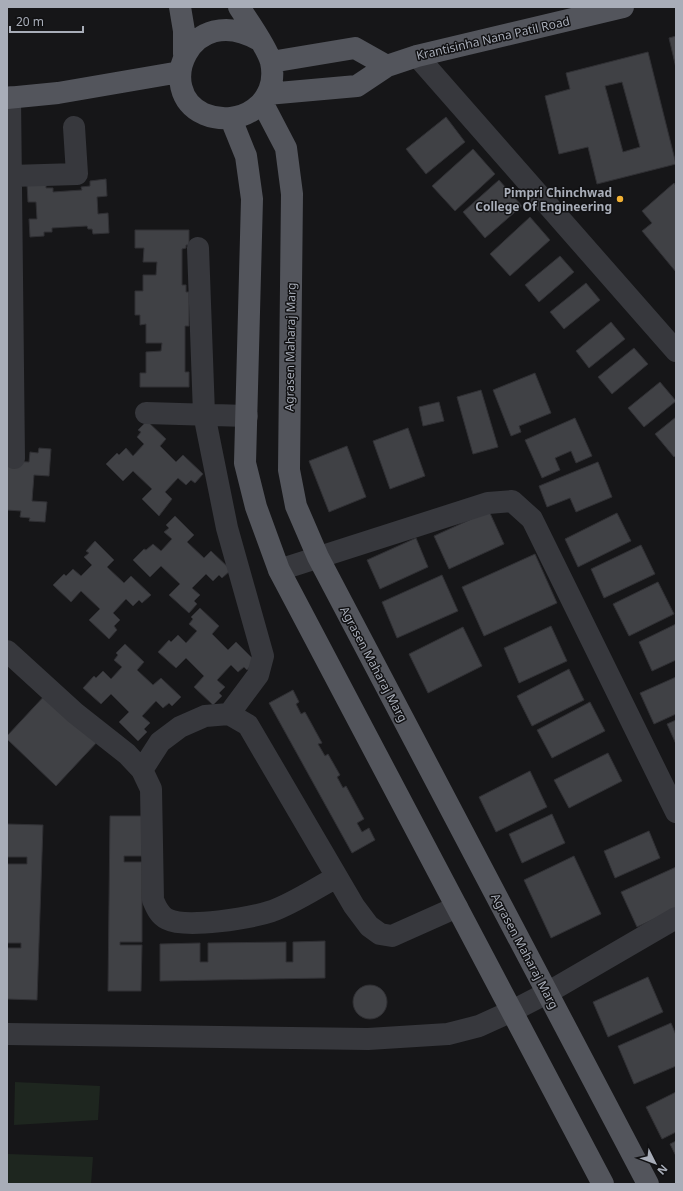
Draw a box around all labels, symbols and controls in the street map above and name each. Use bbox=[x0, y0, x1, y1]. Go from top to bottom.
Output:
scale bar bbox=[10, 8, 83, 34]
street label: Krantisinha Nana Patil Road bbox=[415, 12, 571, 64]
text: 20 m bbox=[16, 13, 44, 30]
place label: Pimpri Chinchwad College Of Engineering bbox=[475, 184, 612, 215]
marker: Pimpri Chinchwad College Of Engineering bbox=[615, 194, 625, 204]
street label: Agrasen Maharaj Marg bbox=[280, 282, 300, 412]
street label: Agrasen Maharaj Marg bbox=[336, 603, 412, 725]
street label: Agrasen Maharaj Marg bbox=[487, 890, 563, 1012]
north arrow bbox=[635, 1143, 675, 1183]
text: N bbox=[654, 1162, 671, 1178]

